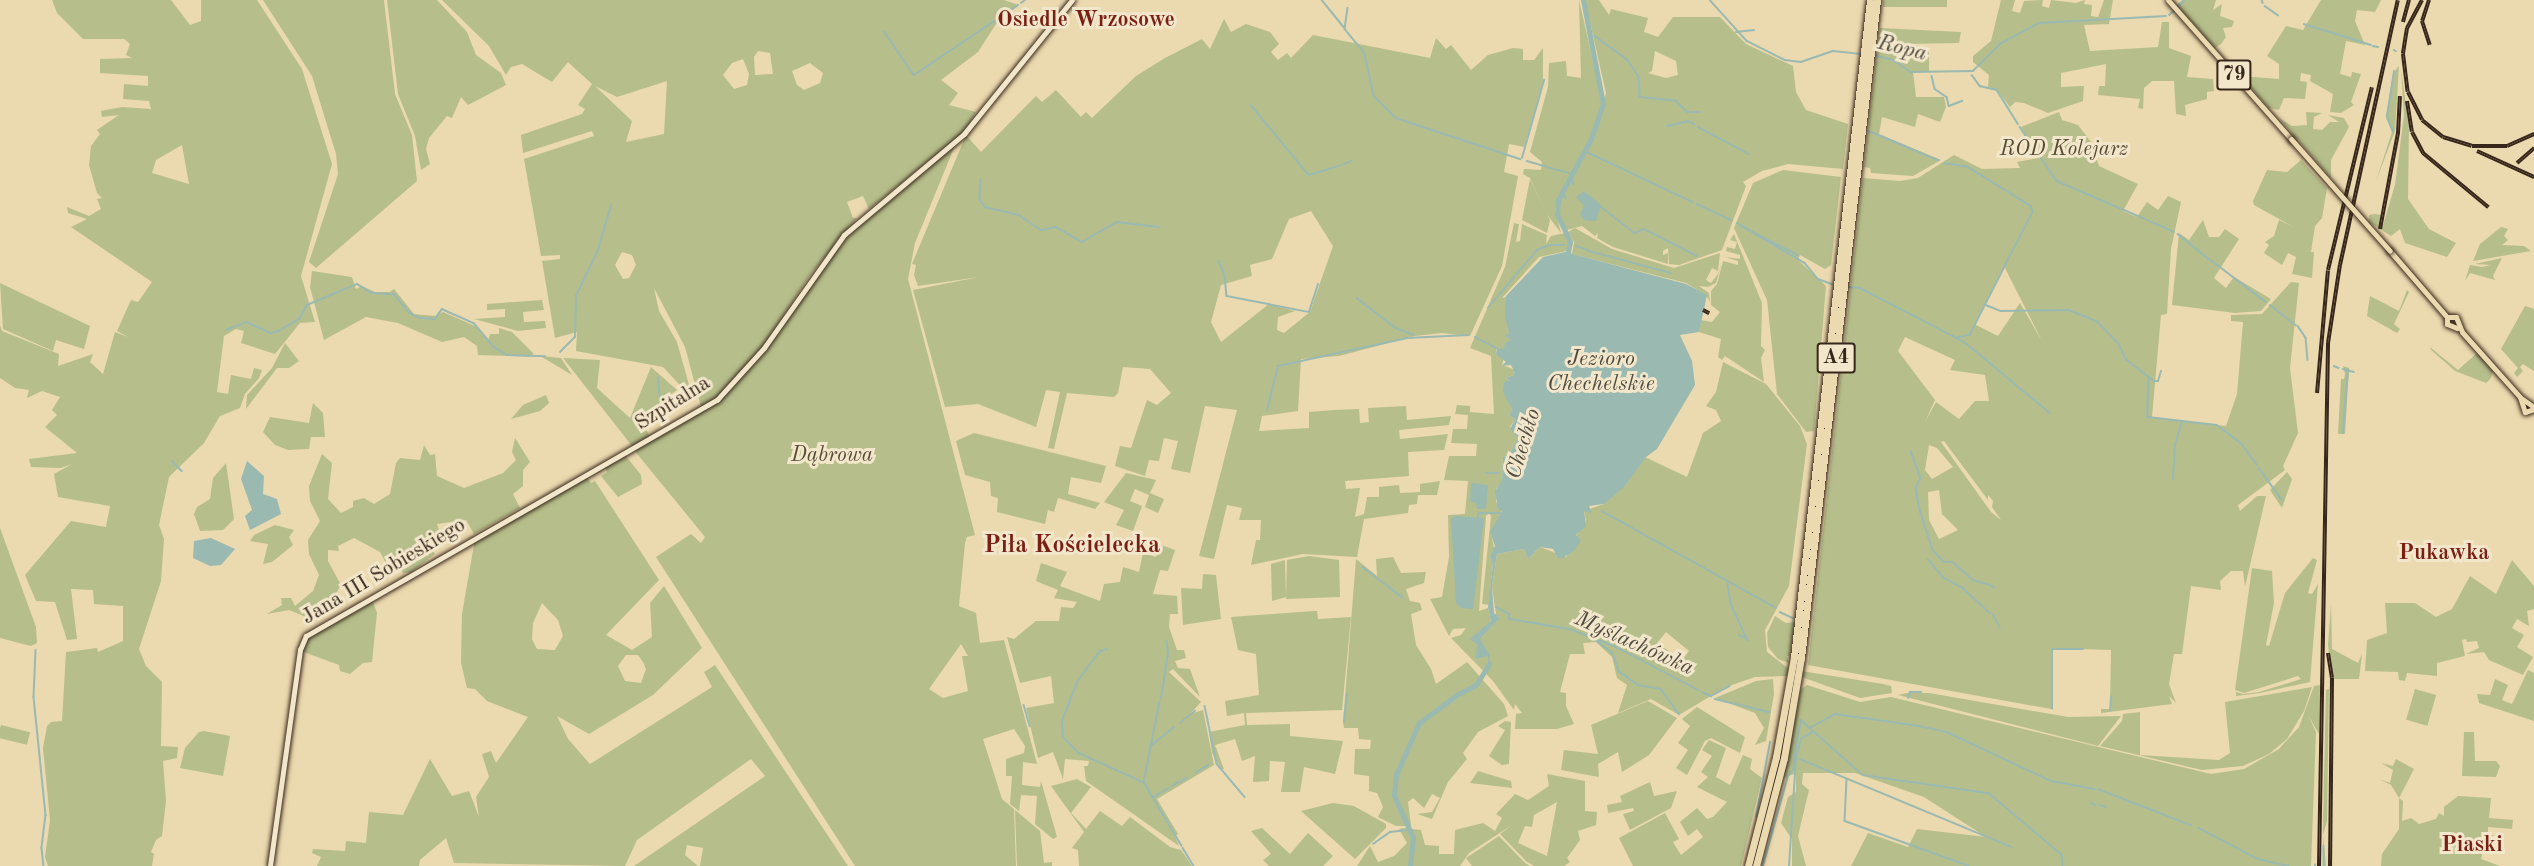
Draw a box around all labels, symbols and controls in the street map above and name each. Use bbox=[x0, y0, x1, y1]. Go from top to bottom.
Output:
district label: Osiedle Wrzosowe bbox=[997, 8, 1175, 34]
water label: Ropa bbox=[1875, 30, 1929, 68]
road number: 79 bbox=[2216, 58, 2252, 92]
park label: ROD Kolejarz bbox=[2000, 137, 2128, 163]
road number: A4 bbox=[1816, 341, 1856, 375]
water label: Jezioro Chechelskie bbox=[1547, 346, 1655, 398]
street label: Szpitalna bbox=[631, 371, 715, 437]
water label: Chechło bbox=[1501, 406, 1547, 482]
park label: Dąbrowa bbox=[791, 443, 873, 469]
street label: Jana III Sobieskiego bbox=[298, 513, 470, 631]
district label: Piła Kościelecka bbox=[984, 533, 1160, 561]
district label: Pukawka bbox=[2398, 541, 2490, 567]
water label: Myślachówka bbox=[1570, 606, 1698, 682]
district label: Piaski bbox=[2441, 833, 2503, 859]

